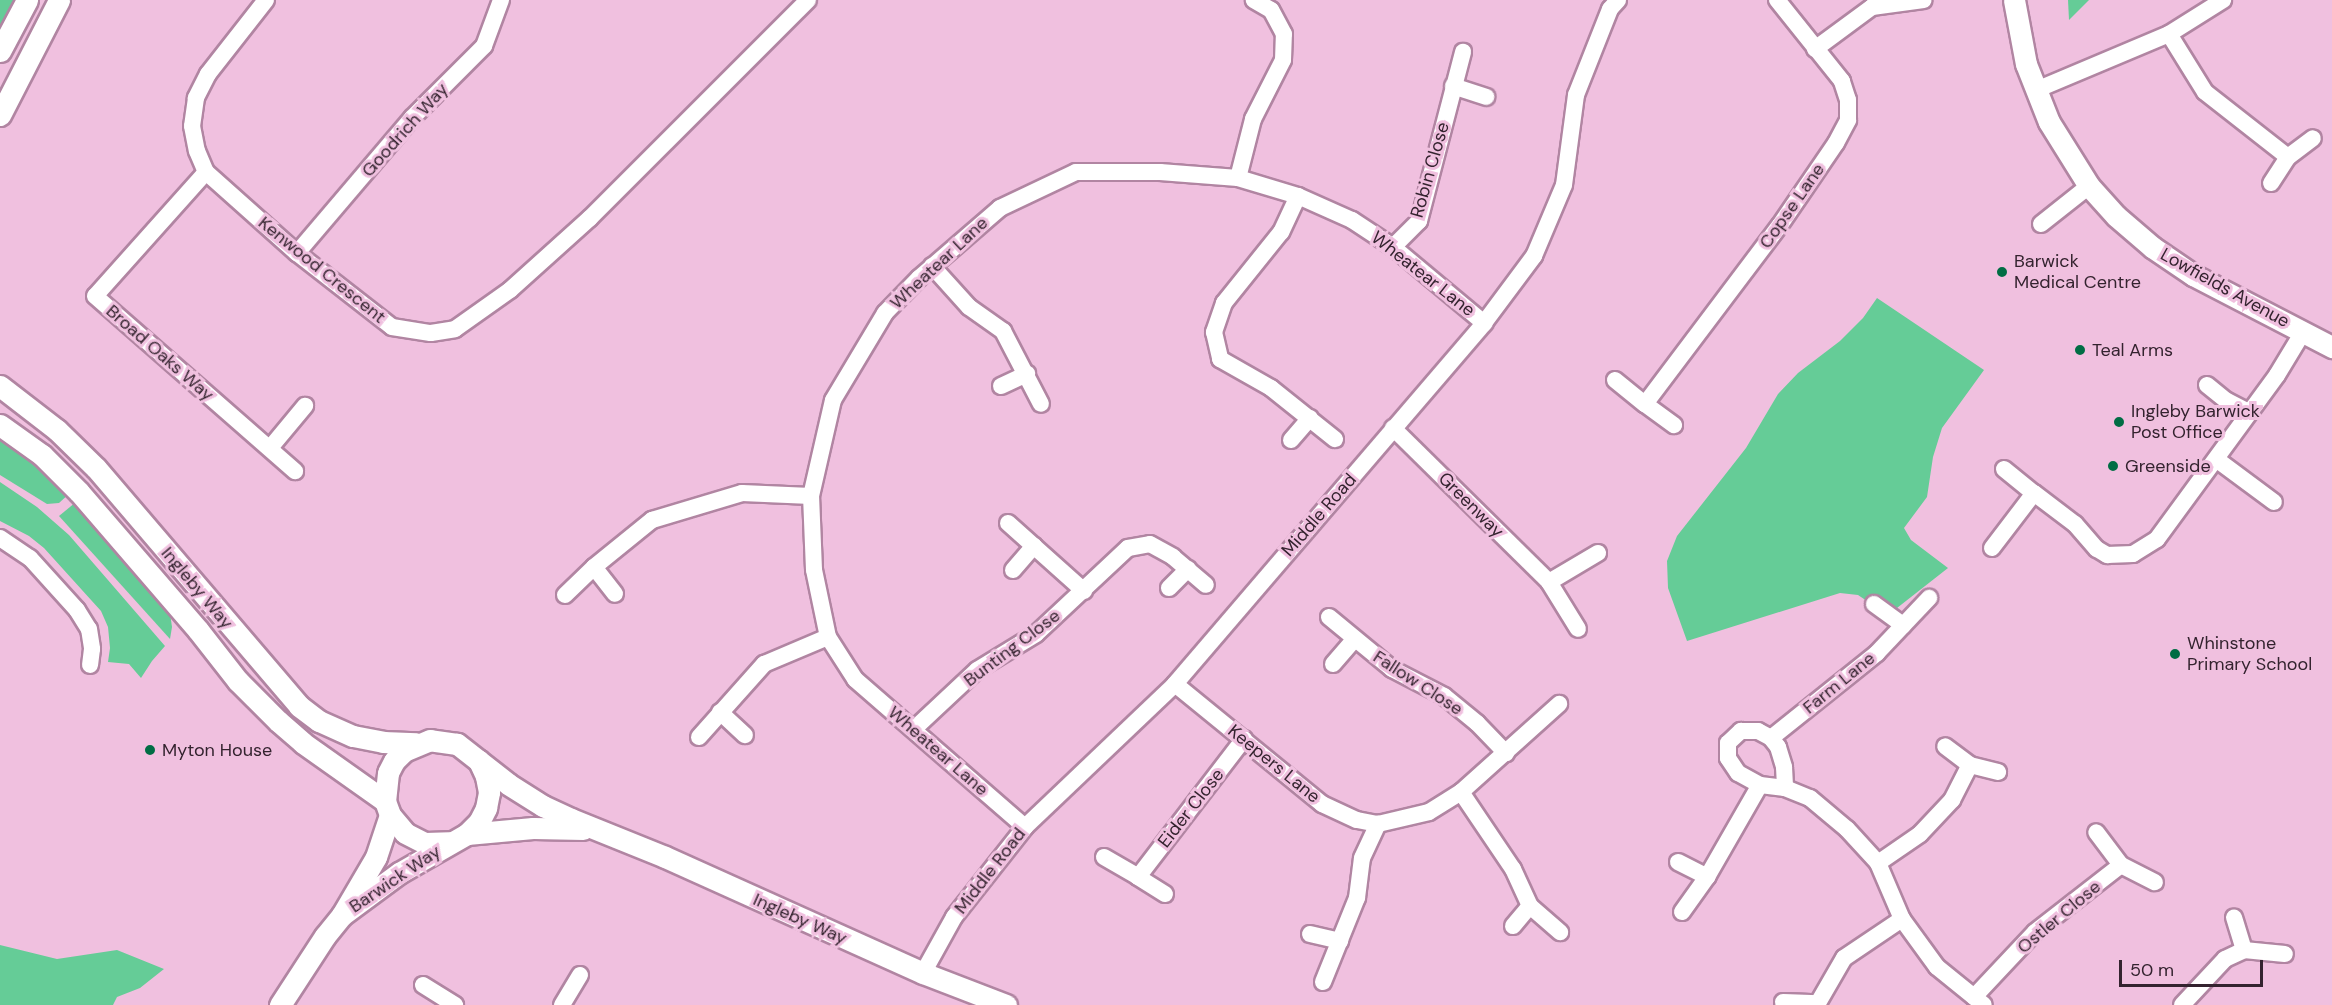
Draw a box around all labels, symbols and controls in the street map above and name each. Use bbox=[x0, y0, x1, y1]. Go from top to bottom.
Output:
street label: Goodrich Way bbox=[357, 79, 453, 181]
street label: Robin Close bbox=[1406, 120, 1454, 220]
street label: Copse Lane bbox=[1755, 159, 1829, 253]
street label: Kenwood Crescent bbox=[254, 212, 390, 328]
street label: Wheatear Lane bbox=[886, 212, 992, 314]
street label: Wheatear Lane bbox=[1367, 227, 1479, 321]
street label: Lowfields Avenue bbox=[2157, 244, 2293, 332]
place label: Barwick Medical Centre bbox=[2014, 251, 2141, 294]
marker: Barwick Medical Centre bbox=[1995, 265, 2009, 279]
street label: Broad Oaks Way bbox=[102, 300, 218, 406]
place label: Teal Arms bbox=[2092, 339, 2173, 361]
marker: Teal Arms bbox=[2073, 343, 2087, 357]
place label: Ingleby Barwick Post Office bbox=[2131, 401, 2260, 444]
marker: Ingleby Barwick Post Office bbox=[2112, 415, 2126, 429]
place label: Greenside bbox=[2125, 455, 2211, 477]
marker: Greenside bbox=[2106, 459, 2120, 473]
street label: Greenway bbox=[1434, 468, 1508, 542]
street label: Middle Road bbox=[1277, 469, 1361, 561]
street label: Ingleby Way bbox=[157, 543, 237, 633]
street label: Bunting Close bbox=[960, 605, 1064, 691]
place label: Whinstone Primary School bbox=[2187, 633, 2312, 676]
street label: Fallow Close bbox=[1369, 646, 1467, 720]
marker: Whinstone Primary School bbox=[2168, 647, 2182, 661]
street label: Farm Lane bbox=[1799, 648, 1879, 718]
street label: Wheatear Lane bbox=[884, 702, 992, 800]
street label: Keepers Lane bbox=[1224, 720, 1324, 808]
place label: Myton House bbox=[162, 739, 272, 761]
marker: Myton House bbox=[143, 743, 157, 757]
street label: Eider Close bbox=[1153, 764, 1229, 852]
street label: Middle Road bbox=[950, 824, 1030, 918]
street label: Barwick Way bbox=[345, 841, 445, 917]
street label: Ostler Close bbox=[2013, 876, 2105, 958]
street label: Ingleby Way bbox=[750, 889, 850, 949]
scale bar bbox=[2122, 948, 2266, 986]
text: 50 m bbox=[2130, 958, 2174, 982]

